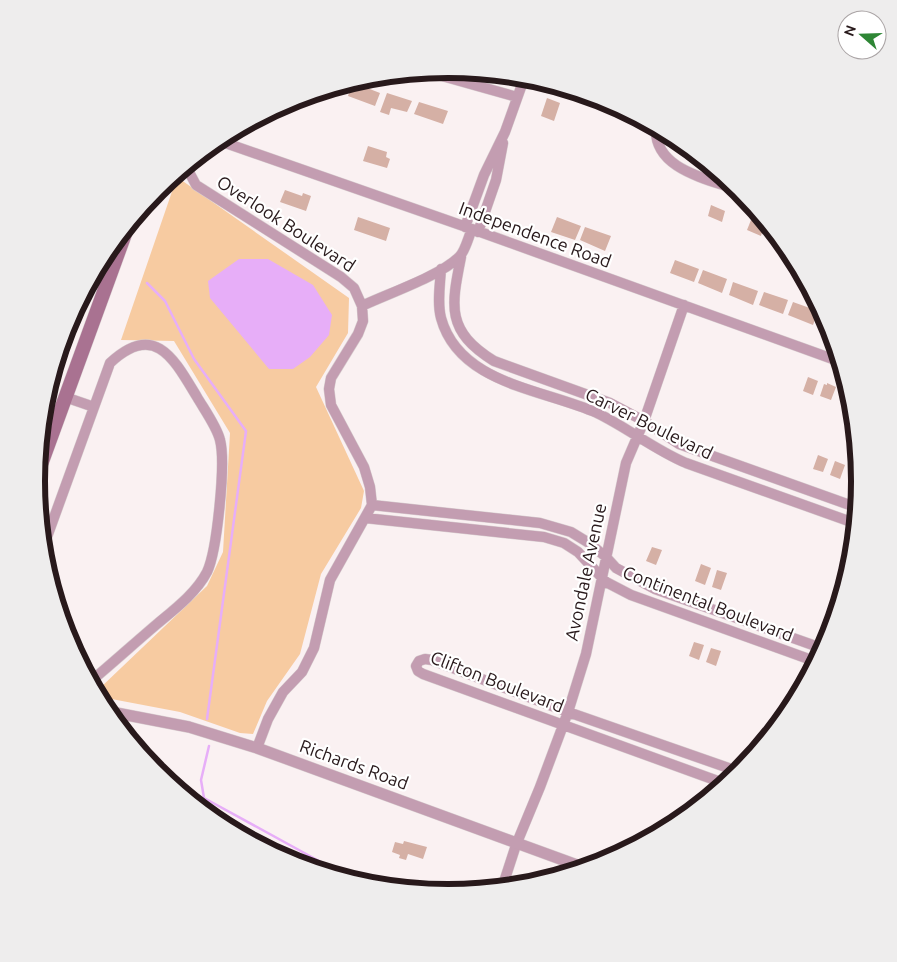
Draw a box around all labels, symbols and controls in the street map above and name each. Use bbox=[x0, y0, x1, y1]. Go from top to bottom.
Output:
north arrow bbox=[837, 10, 887, 60]
text: N bbox=[840, 23, 859, 38]
street label: Overlook Boulevard bbox=[214, 171, 359, 275]
street label: Independence Road bbox=[456, 197, 614, 271]
street label: Carver Boulevard bbox=[582, 384, 716, 463]
street label: Avondale Avenue bbox=[561, 501, 609, 642]
street label: Continental Boulevard bbox=[620, 561, 796, 645]
street label: Clifton Boulevard bbox=[428, 646, 567, 716]
street label: Richards Road bbox=[297, 735, 411, 793]

